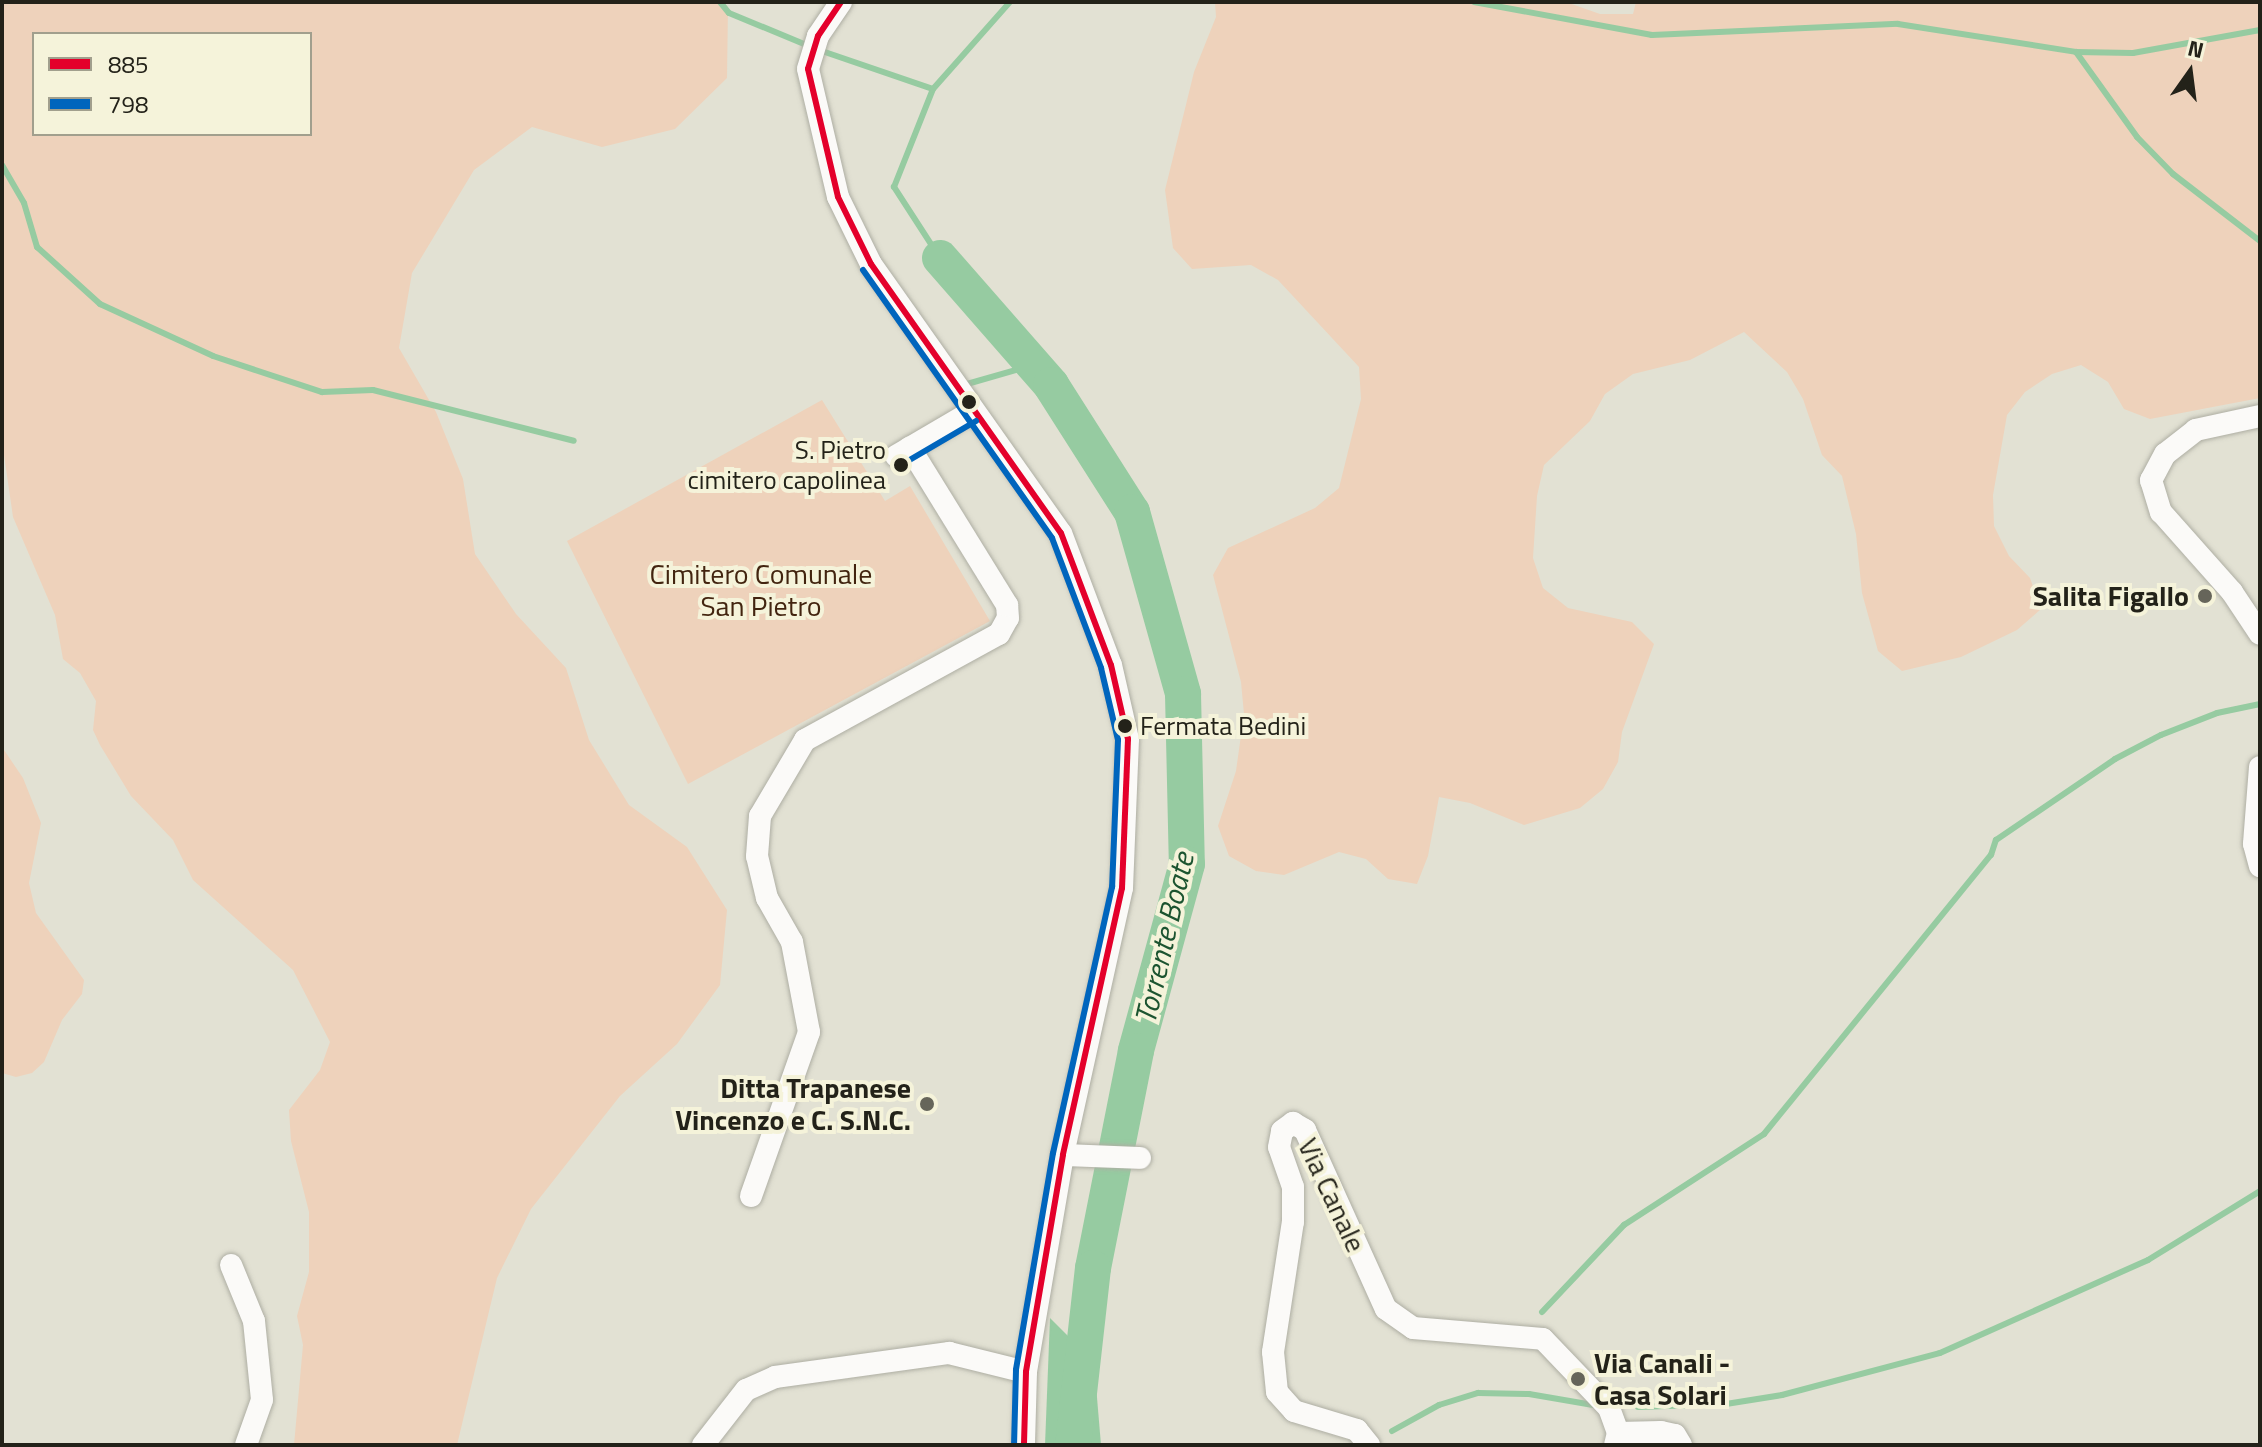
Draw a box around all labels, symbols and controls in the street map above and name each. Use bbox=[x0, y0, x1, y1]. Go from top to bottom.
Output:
text: N bbox=[2184, 30, 2207, 67]
legend bbox=[32, 32, 312, 136]
north arrow bbox=[2150, 32, 2230, 112]
text: 885 bbox=[108, 46, 148, 82]
text: 798 bbox=[108, 86, 148, 122]
unlabelled marker bbox=[961, 394, 977, 410]
place label: S. Pietro cimitero capolinea bbox=[687, 434, 886, 496]
marker: S. Pietro cimitero capolinea bbox=[893, 457, 909, 473]
park label: Cimitero Comunale San Pietro bbox=[650, 557, 872, 623]
place label: Salita Figallo bbox=[2033, 579, 2189, 613]
marker: Salita Figallo bbox=[2196, 587, 2214, 605]
place label: Fermata Bedini bbox=[1140, 710, 1306, 742]
marker: Fermata Bedini bbox=[1117, 718, 1133, 734]
water label: Torrente Boate bbox=[1127, 849, 1201, 1027]
place label: Ditta Trapanese Vincenzo e C. S.N.C. bbox=[675, 1071, 911, 1137]
marker: Ditta Trapanese Vincenzo e C. S.N.C. bbox=[918, 1095, 936, 1113]
street label: Via Canale bbox=[1291, 1133, 1373, 1257]
place label: Via Canali - Casa Solari bbox=[1594, 1346, 1730, 1412]
marker: Via Canali - Casa Solari bbox=[1569, 1370, 1587, 1388]

